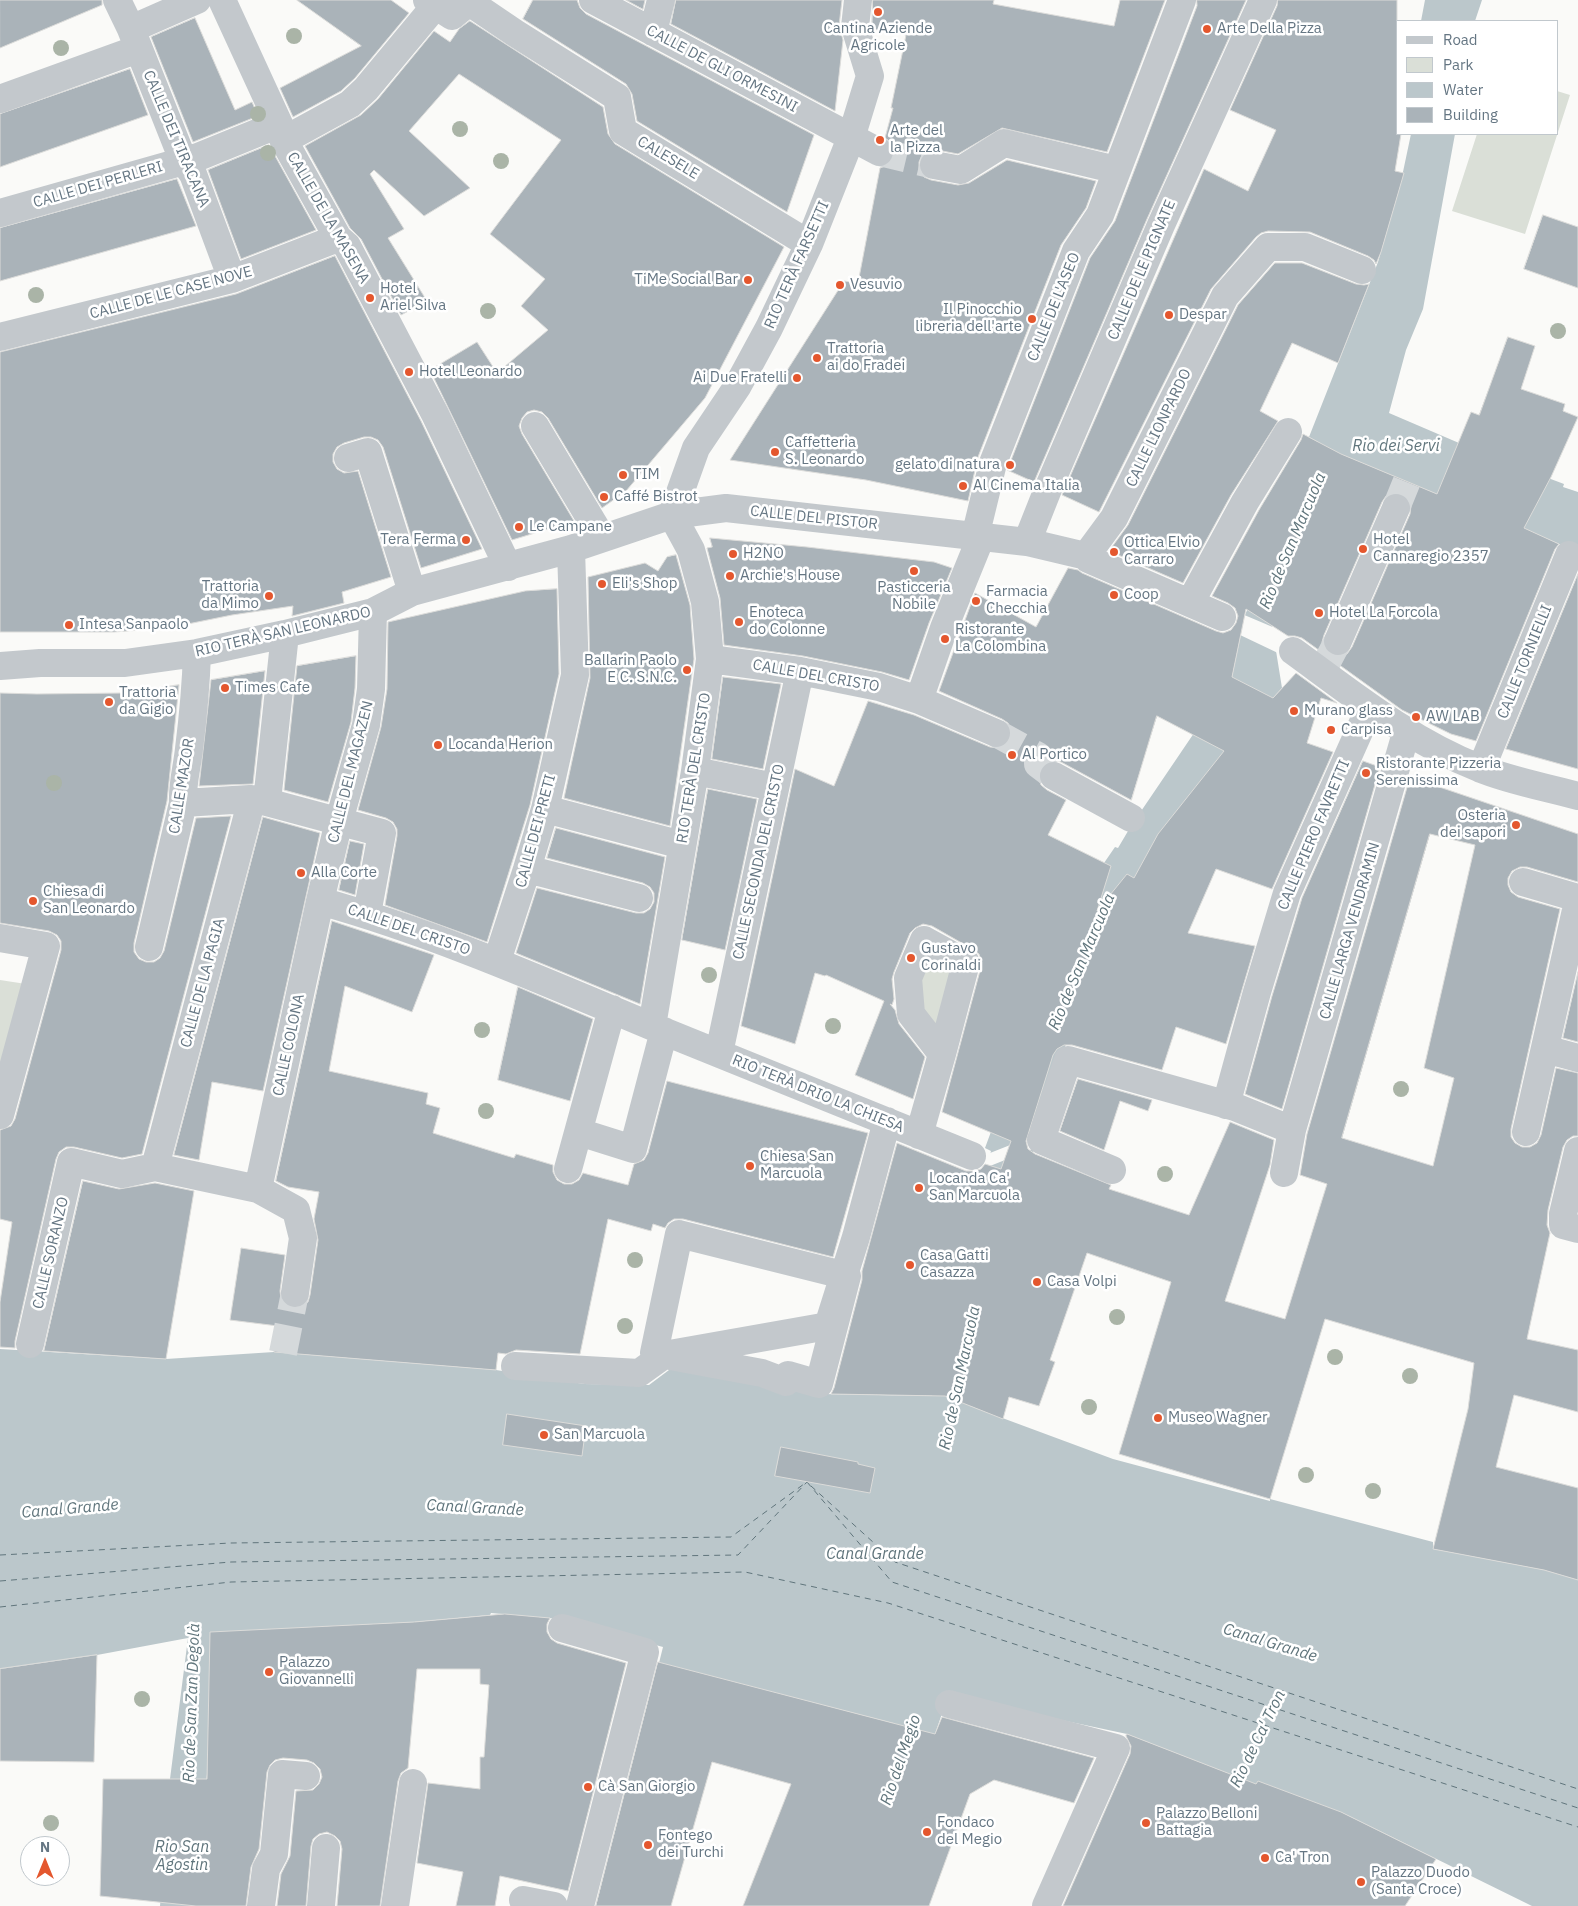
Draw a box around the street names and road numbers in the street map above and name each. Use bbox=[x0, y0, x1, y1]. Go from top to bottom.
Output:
street label: CALLE DE GLI ORMESINI bbox=[643, 21, 801, 117]
street label: CALLE DEI TIRACANA bbox=[139, 68, 213, 210]
street label: CALESELE bbox=[634, 133, 702, 183]
street label: CALLE DE LA MASENA bbox=[283, 149, 373, 287]
street label: CALLE DEI PERLERI bbox=[31, 158, 165, 212]
street label: CALLE DE LE PIGNATE bbox=[1104, 197, 1180, 343]
street label: RIO TERÀ FARSETTI bbox=[761, 198, 833, 332]
street label: CALLE DE L'ASEO bbox=[1024, 250, 1084, 364]
street label: CALLE DE LE CASE NOVE bbox=[88, 263, 254, 323]
street label: CALLE LIONPARDO bbox=[1123, 366, 1195, 490]
street label: CALLE DEL PISTOR bbox=[749, 502, 879, 534]
street label: CALLE TORNIELLI bbox=[1494, 602, 1556, 722]
street label: RIO TERÀ SAN LEONARDO bbox=[193, 603, 373, 661]
street label: CALLE DEL CRISTO bbox=[751, 656, 881, 696]
street label: RIO TERÀ DEL CRISTO bbox=[673, 692, 715, 844]
street label: CALLE DEL MAGAZEN bbox=[325, 699, 377, 845]
street label: CALLE MAZOR bbox=[166, 737, 198, 835]
street label: CALLE PIERO FAVRETTI bbox=[1274, 757, 1354, 913]
street label: CALLE SECONDA DEL CRISTO bbox=[729, 763, 789, 961]
street label: CALLE DEI PRETI bbox=[512, 772, 560, 890]
street label: CALLE LARGA VENDRAMIN bbox=[1316, 840, 1384, 1022]
street label: CALLE DEL CRISTO bbox=[345, 901, 473, 959]
street label: CALLE DE LA PAGIA bbox=[177, 916, 229, 1050]
street label: CALLE COLONA bbox=[269, 992, 309, 1098]
street label: RIO TERÀ DRIO LA CHIESA bbox=[730, 1051, 906, 1137]
street label: CALLE SORANZO bbox=[29, 1195, 73, 1311]

